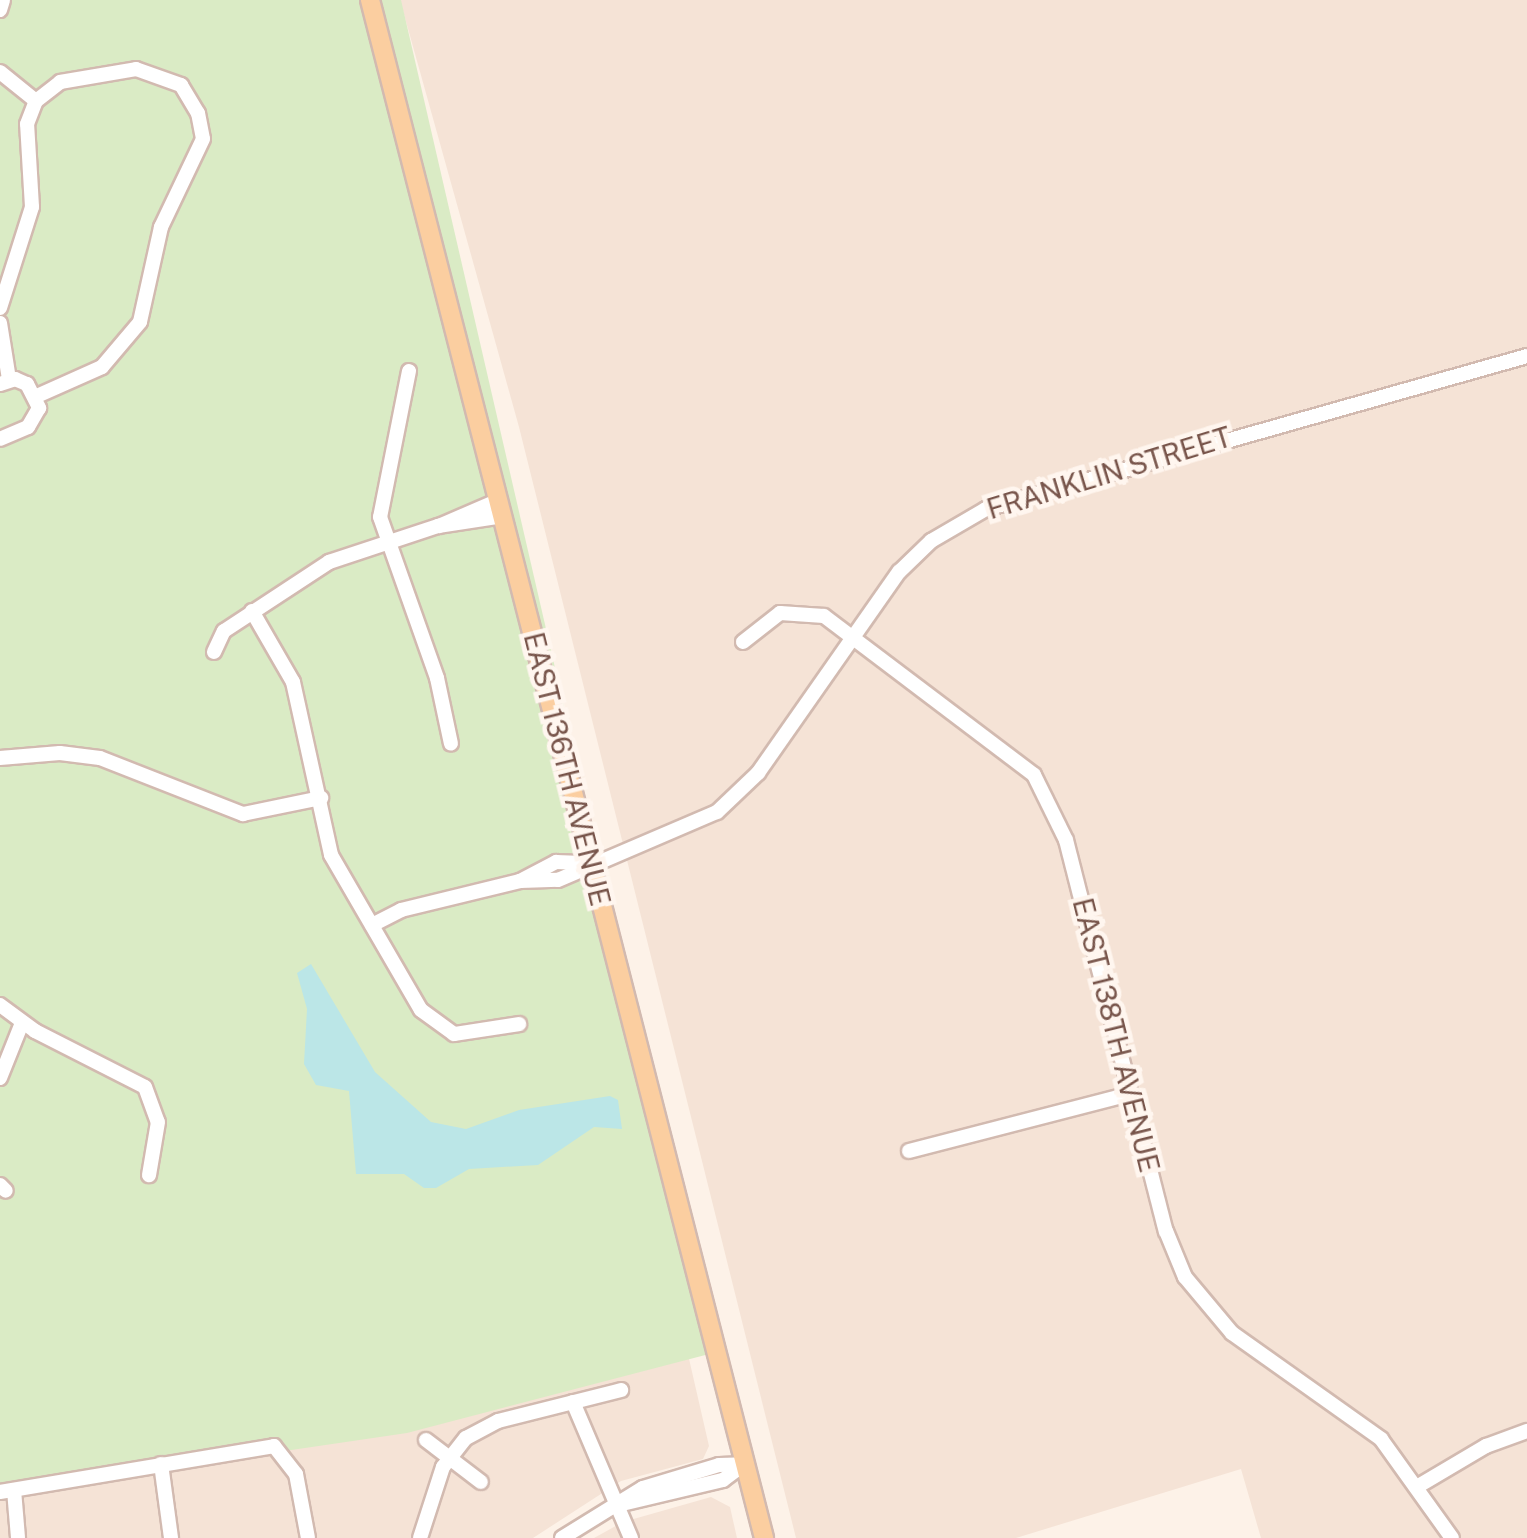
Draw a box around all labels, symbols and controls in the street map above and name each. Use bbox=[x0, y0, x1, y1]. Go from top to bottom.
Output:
street label: FRANKLIN STREET bbox=[983, 420, 1235, 526]
street label: EAST 136TH AVENUE bbox=[517, 629, 617, 909]
street label: EAST 138TH AVENUE bbox=[1066, 894, 1166, 1176]

